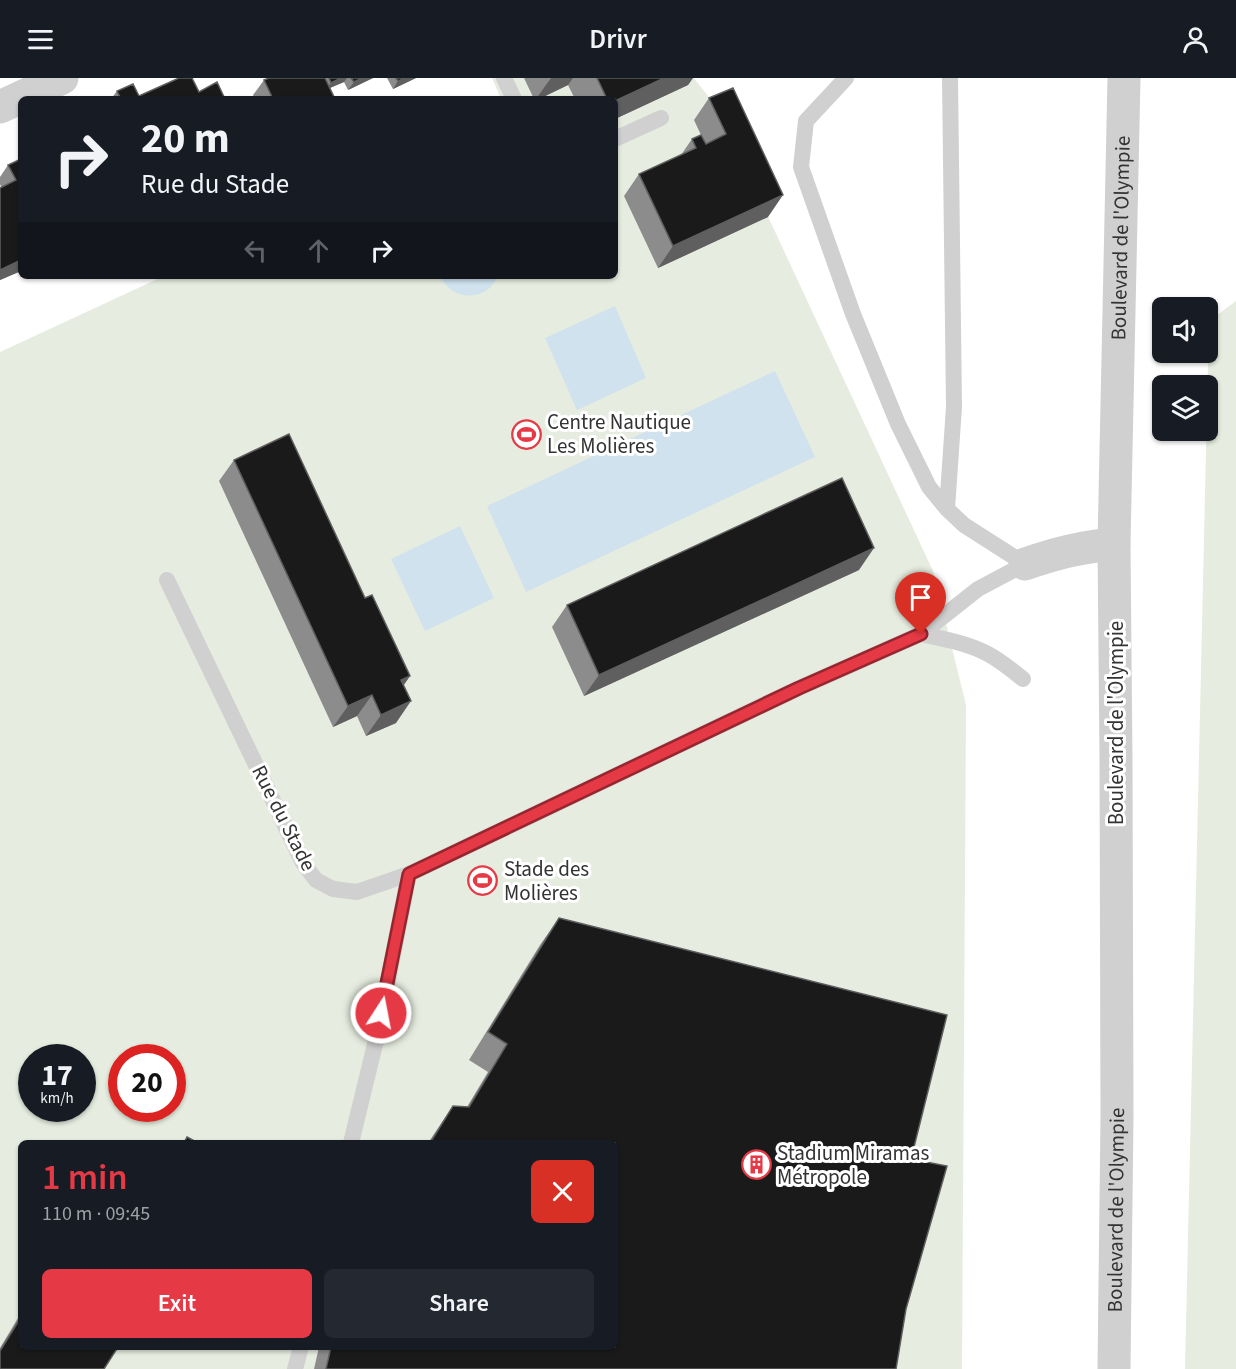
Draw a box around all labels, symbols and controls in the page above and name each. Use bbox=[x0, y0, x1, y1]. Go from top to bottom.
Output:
text: Drivr bbox=[589, 20, 647, 59]
icon: menu bbox=[24, 23, 57, 56]
icon: person bbox=[1179, 23, 1212, 56]
text: 20 m bbox=[141, 109, 230, 169]
icon: right bbox=[42, 120, 120, 198]
street label: Boulevard de l'Olympie bbox=[1103, 135, 1138, 341]
text: Rue du Stade bbox=[141, 165, 289, 204]
icon: left bbox=[239, 234, 272, 267]
icon: ahead bbox=[302, 234, 335, 267]
icon: right bbox=[365, 234, 398, 267]
map controls bbox=[1152, 297, 1218, 441]
button: sound bbox=[1152, 297, 1218, 363]
button: layers bbox=[1152, 375, 1218, 441]
place label: Centre Nautique Les Molières bbox=[547, 407, 691, 461]
sports icon: Centre Nautique Les Molières bbox=[510, 418, 542, 450]
pin bbox=[895, 572, 946, 634]
icon: arrive bbox=[904, 581, 937, 614]
street label: Boulevard de l'Olympie bbox=[1101, 621, 1131, 825]
street label: Rue du Stade bbox=[244, 760, 324, 876]
place label: Stade des Molières bbox=[504, 854, 589, 908]
sports icon: Stade des Molières bbox=[467, 865, 499, 897]
position arrow bbox=[349, 981, 413, 1045]
speed limit sign: 20 bbox=[108, 1044, 186, 1122]
text: 17 bbox=[41, 1054, 73, 1097]
text: km/h bbox=[40, 1088, 74, 1109]
street label: Boulevard de l'Olympie bbox=[1100, 1108, 1132, 1313]
place label: Stadium Miramas Métropole bbox=[777, 1138, 930, 1192]
building icon: Stadium Miramas Métropole bbox=[740, 1149, 772, 1181]
text: 1 min bbox=[42, 1152, 128, 1203]
button: close bbox=[531, 1160, 594, 1223]
text: 110 m · 09:45 bbox=[42, 1200, 150, 1228]
button: Exit bbox=[42, 1269, 312, 1338]
button: Share bbox=[324, 1269, 594, 1338]

